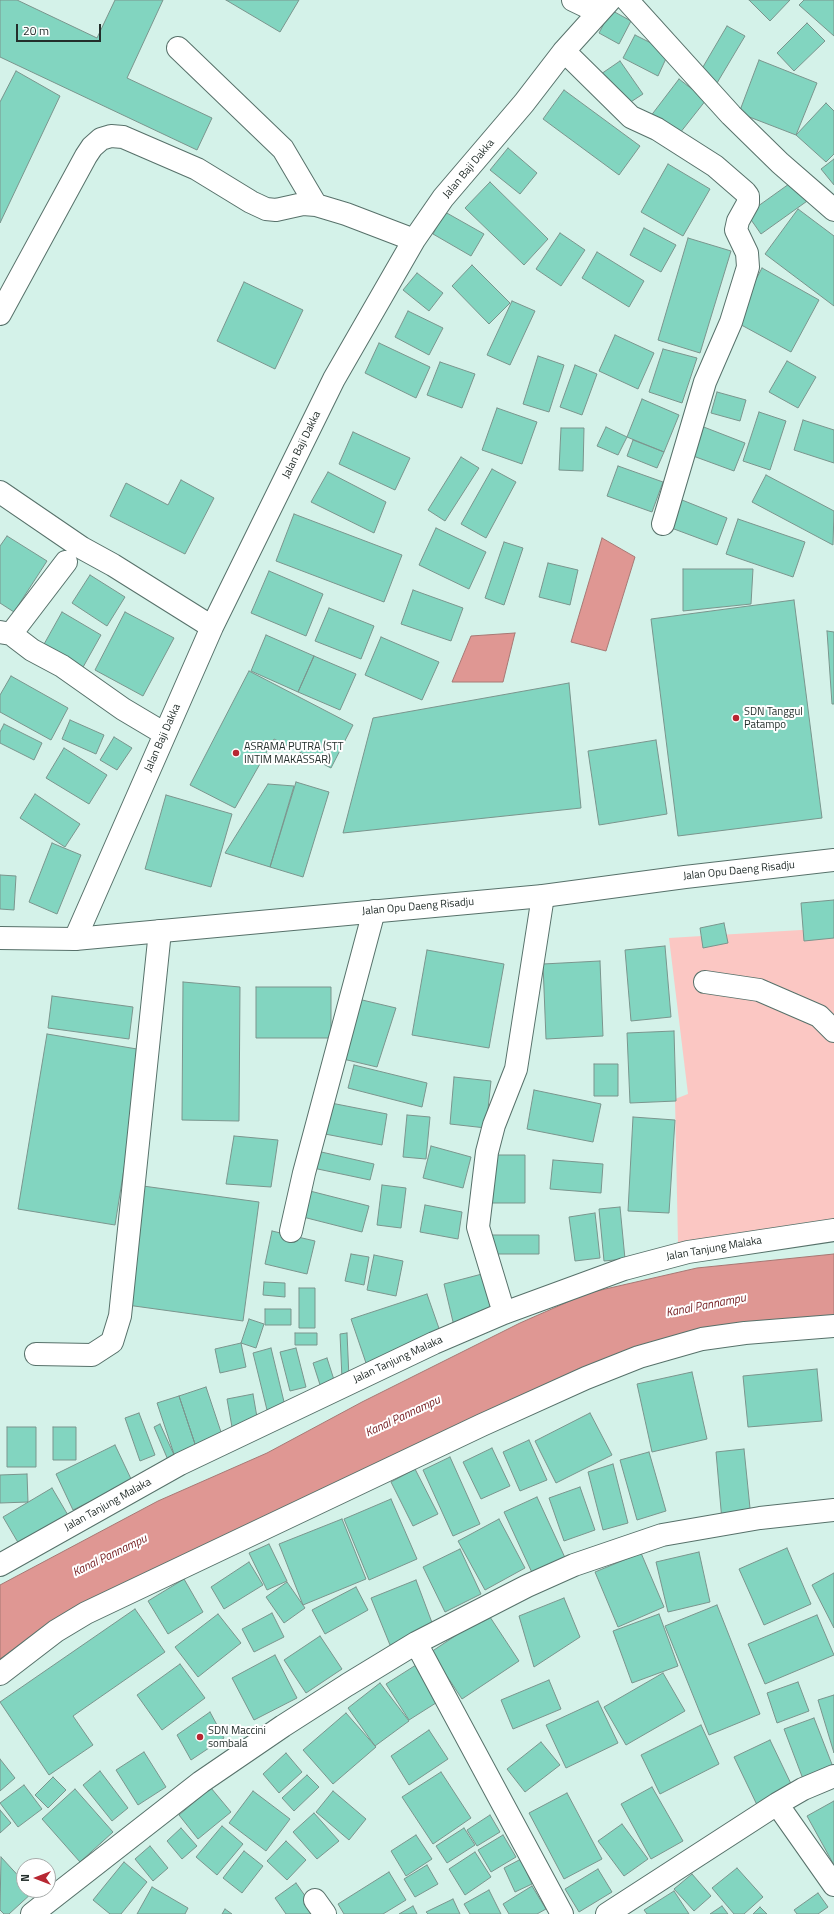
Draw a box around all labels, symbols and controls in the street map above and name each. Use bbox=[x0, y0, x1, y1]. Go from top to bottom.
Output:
scale bar bbox=[18, 16, 103, 42]
text: 20 m bbox=[23, 21, 49, 40]
street label: Jalan Baji Dakka bbox=[440, 137, 498, 201]
street label: Jalan Baji Dakka bbox=[280, 409, 324, 481]
street label: Jalan Baji Dakka bbox=[142, 702, 184, 774]
place label: SDN Tanggul Patampo bbox=[744, 705, 803, 731]
marker: SDN Tanggul Patampo bbox=[731, 713, 741, 723]
place label: ASRAMA PUTRA (STT INTIM MAKASSAR) bbox=[244, 740, 343, 766]
marker: ASRAMA PUTRA (STT INTIM MAKASSAR) bbox=[231, 748, 241, 758]
street label: Jalan Opu Daeng Risadju bbox=[682, 859, 796, 883]
street label: Jalan Opu Daeng Risadju bbox=[361, 896, 475, 918]
street label: Jalan Tanjung Malaka bbox=[665, 1234, 763, 1264]
water label: Kanal Pannampu bbox=[665, 1291, 747, 1321]
street label: Jalan Tanjung Malaka bbox=[351, 1334, 445, 1386]
water label: Kanal Pannampu bbox=[363, 1393, 443, 1441]
street label: Jalan Tanjung Malaka bbox=[62, 1476, 154, 1534]
water label: Kanal Pannampu bbox=[70, 1532, 150, 1580]
place label: SDN Maccini sombala bbox=[208, 1724, 266, 1750]
marker: SDN Maccini sombala bbox=[195, 1732, 205, 1742]
north arrow bbox=[16, 1858, 56, 1898]
text: N bbox=[17, 1874, 33, 1882]

